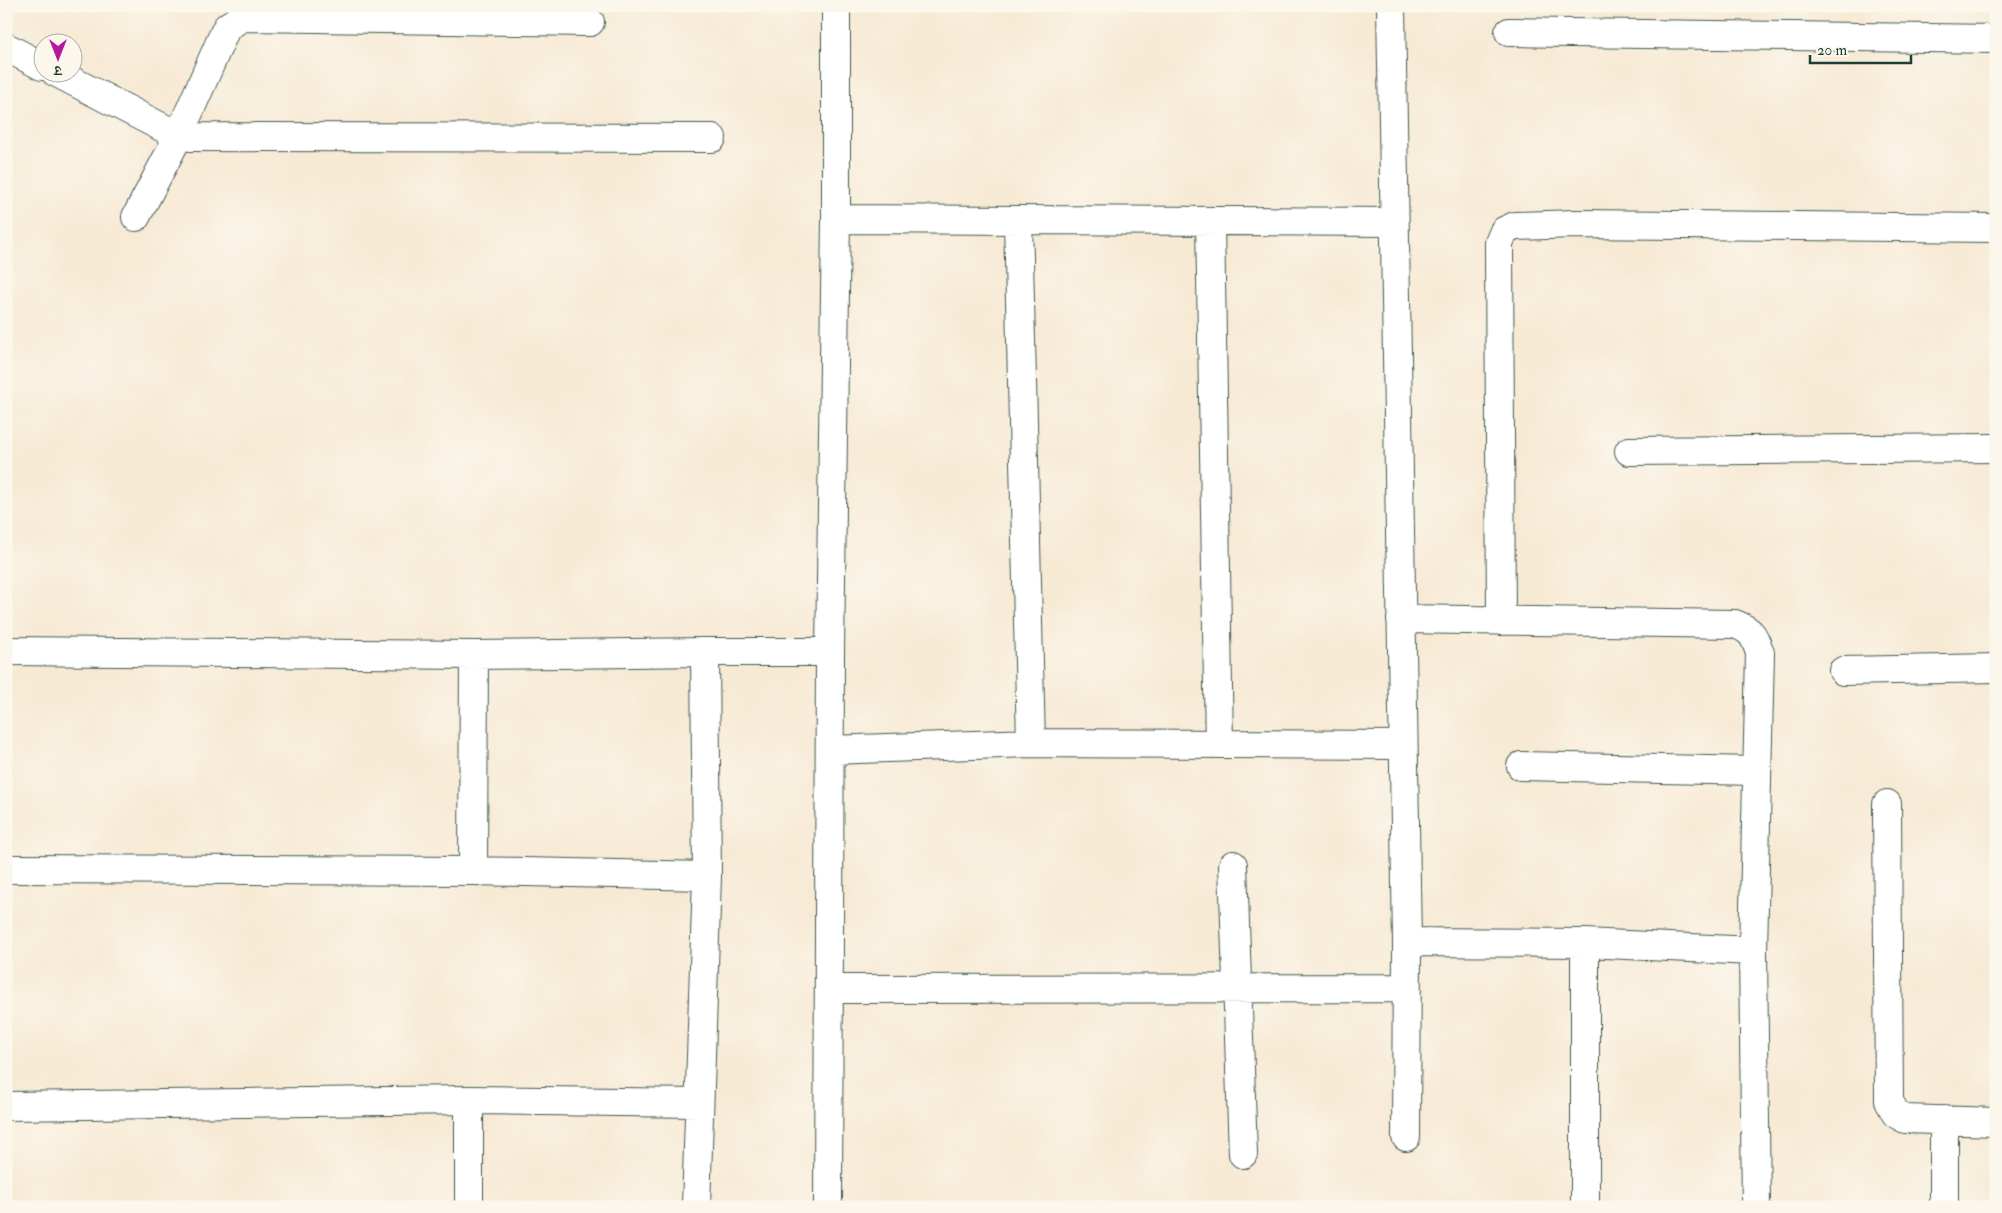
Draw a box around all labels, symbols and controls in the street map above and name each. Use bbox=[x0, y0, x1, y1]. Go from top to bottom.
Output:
north arrow bbox=[32, 32, 82, 82]
scale bar bbox=[1810, 32, 1911, 64]
text: 20 m bbox=[1817, 41, 1847, 60]
text: उ bbox=[54, 62, 63, 79]

